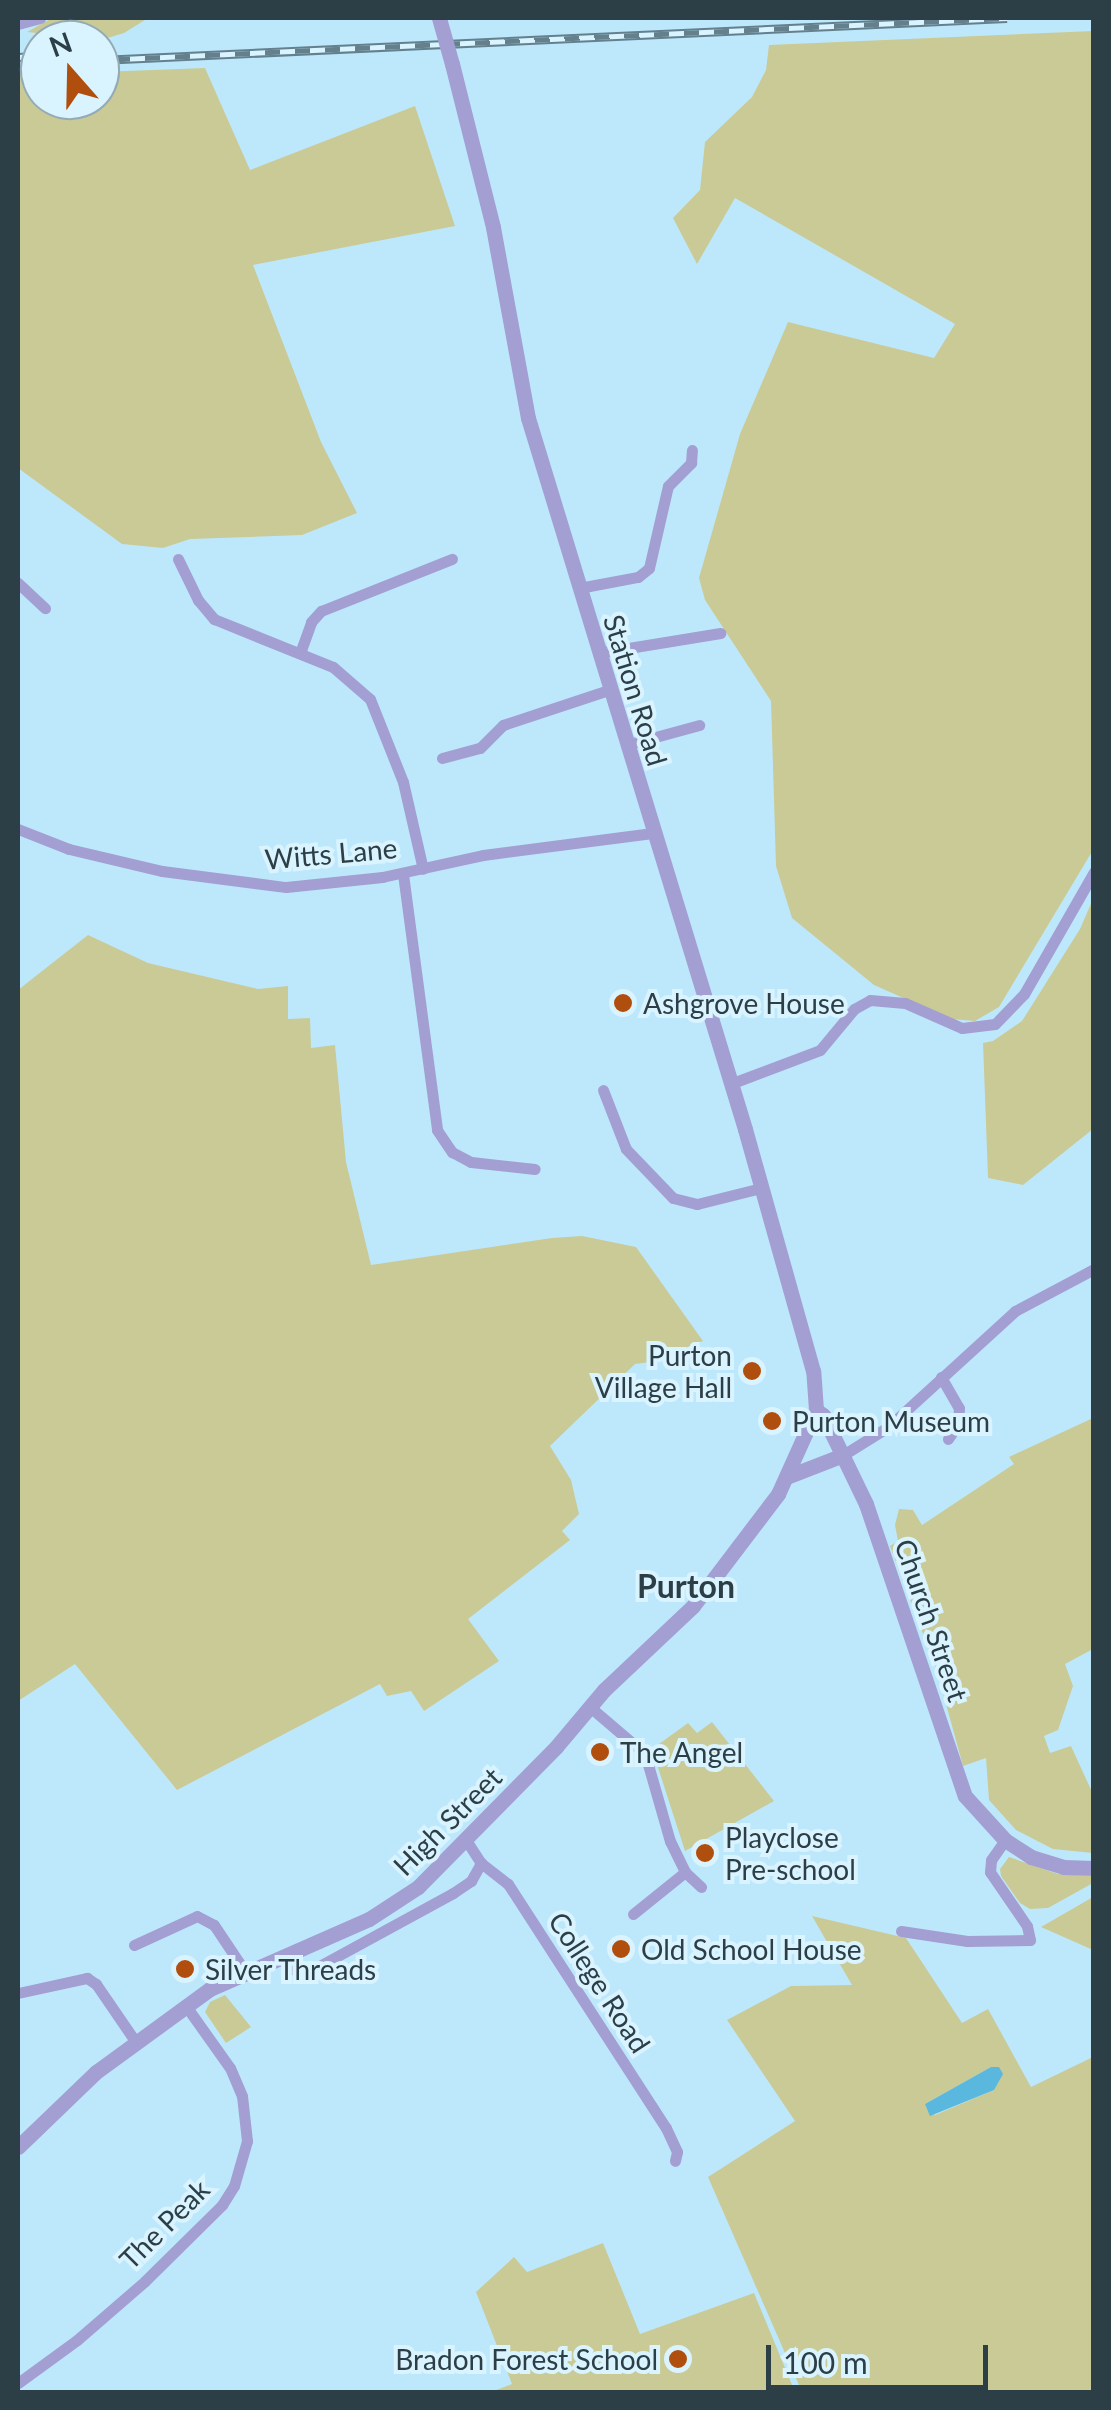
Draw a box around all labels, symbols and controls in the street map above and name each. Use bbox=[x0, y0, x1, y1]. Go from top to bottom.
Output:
north arrow bbox=[20, 20, 120, 120]
text: N bbox=[44, 24, 76, 63]
street label: Station Road bbox=[597, 610, 675, 770]
street label: Witts Lane bbox=[263, 830, 399, 876]
place label: Ashgrove House bbox=[643, 986, 845, 1020]
marker: Ashgrove House bbox=[612, 992, 634, 1014]
place label: Purton Village Hall bbox=[595, 1338, 732, 1404]
marker: Purton Village Hall bbox=[741, 1360, 763, 1382]
place label: Purton Museum bbox=[792, 1404, 990, 1438]
marker: Purton Museum bbox=[761, 1410, 783, 1432]
street label: Church Street bbox=[889, 1534, 975, 1706]
district label: Purton bbox=[637, 1567, 735, 1605]
place label: The Angel bbox=[620, 1735, 744, 1769]
marker: The Angel bbox=[589, 1741, 611, 1763]
street label: High Street bbox=[386, 1760, 508, 1882]
place label: Playclose Pre-school bbox=[725, 1820, 856, 1886]
marker: Playclose Pre-school bbox=[694, 1842, 716, 1864]
street label: College Road bbox=[542, 1905, 658, 2059]
place label: Old School House bbox=[641, 1932, 862, 1966]
marker: Old School House bbox=[610, 1938, 632, 1960]
place label: Silver Threads bbox=[205, 1952, 378, 1986]
marker: Silver Threads bbox=[174, 1958, 196, 1980]
street label: The Peak bbox=[112, 2172, 216, 2276]
scale bar bbox=[771, 2325, 994, 2387]
place label: Bradon Forest School bbox=[395, 2342, 658, 2376]
text: 100 m bbox=[783, 2344, 868, 2380]
marker: Bradon Forest School bbox=[667, 2348, 689, 2370]

